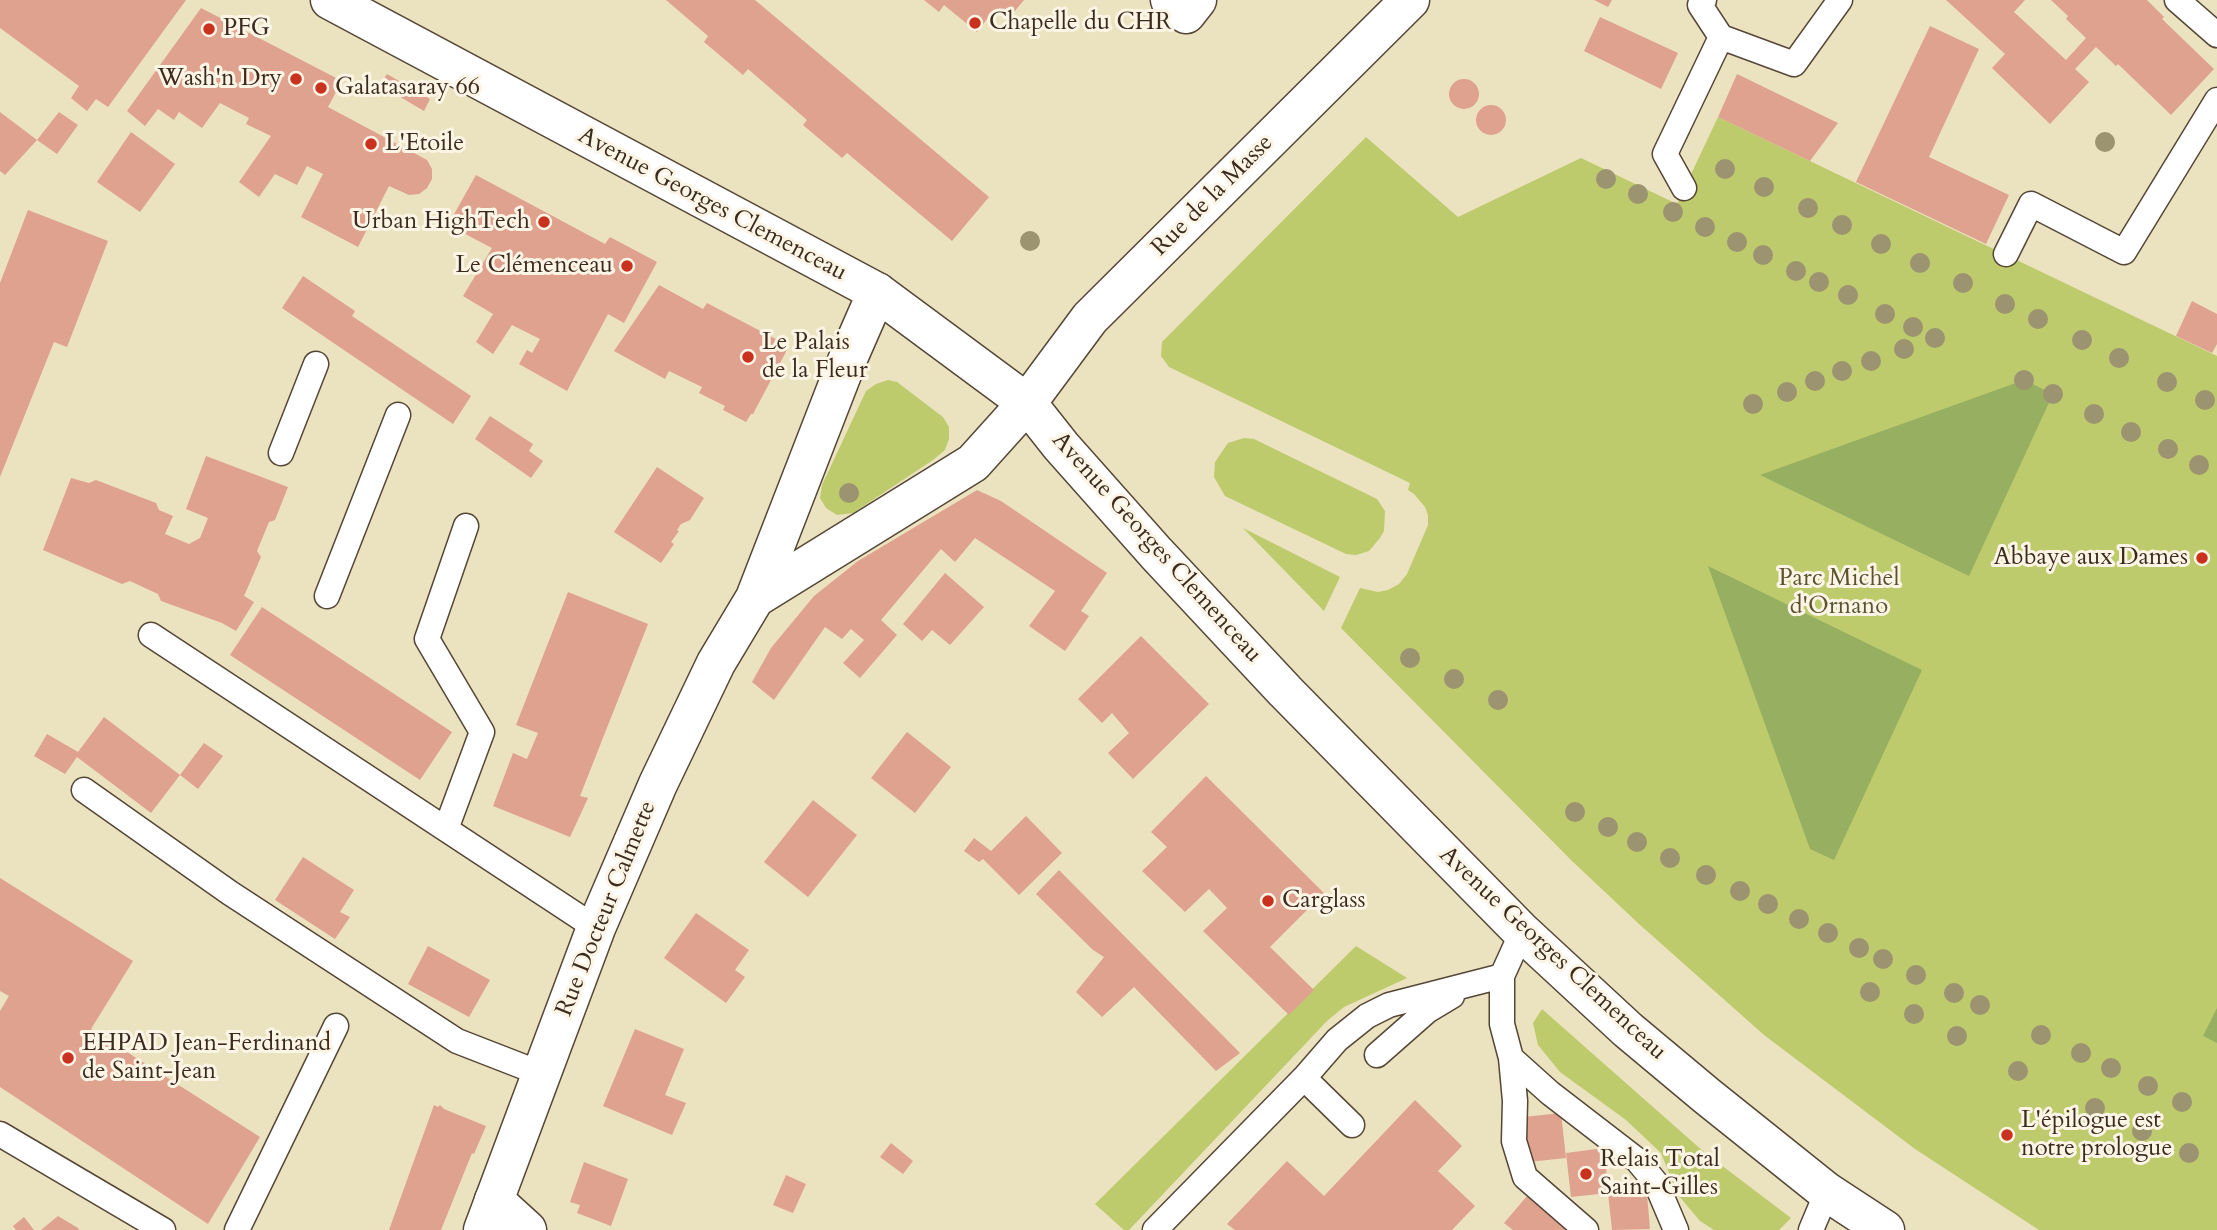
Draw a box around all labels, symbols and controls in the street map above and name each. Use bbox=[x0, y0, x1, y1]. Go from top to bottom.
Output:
place label: Chapelle du CHR bbox=[989, 9, 1172, 37]
place label: PFG bbox=[223, 15, 270, 43]
marker: Chapelle du CHR bbox=[967, 15, 983, 31]
marker: PFG bbox=[201, 21, 217, 37]
place label: Wash'n Dry bbox=[157, 65, 282, 93]
marker: Wash'n Dry bbox=[288, 71, 304, 87]
place label: Galatasaray 66 bbox=[335, 74, 480, 102]
marker: Galatasaray 66 bbox=[313, 80, 329, 96]
street label: Avenue Georges Clemenceau bbox=[573, 122, 851, 288]
street label: Rue de la Masse bbox=[1146, 129, 1280, 263]
place label: L'Etoile bbox=[385, 130, 464, 158]
marker: L'Etoile bbox=[363, 136, 379, 152]
place label: Urban HighTech bbox=[352, 208, 530, 236]
marker: Urban HighTech bbox=[536, 214, 552, 230]
place label: Le Clémenceau bbox=[456, 252, 613, 280]
marker: Le Clémenceau bbox=[619, 258, 635, 274]
place label: Le Palais de la Fleur bbox=[762, 329, 868, 385]
marker: Le Palais de la Fleur bbox=[740, 349, 756, 365]
street label: Avenue Georges Clemenceau bbox=[1045, 427, 1267, 669]
place label: Abbaye aux Dames bbox=[1994, 544, 2188, 572]
marker: Abbaye aux Dames bbox=[2194, 550, 2210, 566]
park label: Parc Michel d'Ornano bbox=[1778, 565, 1900, 621]
street label: Rue Docteur Calmette bbox=[551, 797, 663, 1021]
street label: Avenue Georges Clemenceau bbox=[1432, 841, 1672, 1067]
place label: Carglass bbox=[1282, 887, 1365, 915]
marker: Carglass bbox=[1260, 893, 1276, 909]
place label: EHPAD Jean-Ferdinand de Saint-Jean bbox=[82, 1030, 331, 1086]
marker: EHPAD Jean-Ferdinand de Saint-Jean bbox=[60, 1050, 76, 1066]
place label: L'épilogue est notre prologue bbox=[2021, 1107, 2172, 1163]
marker: L'épilogue est notre prologue bbox=[1999, 1127, 2015, 1143]
place label: Relais Total Saint-Gilles bbox=[1600, 1146, 1720, 1202]
marker: Relais Total Saint-Gilles bbox=[1578, 1166, 1594, 1182]

